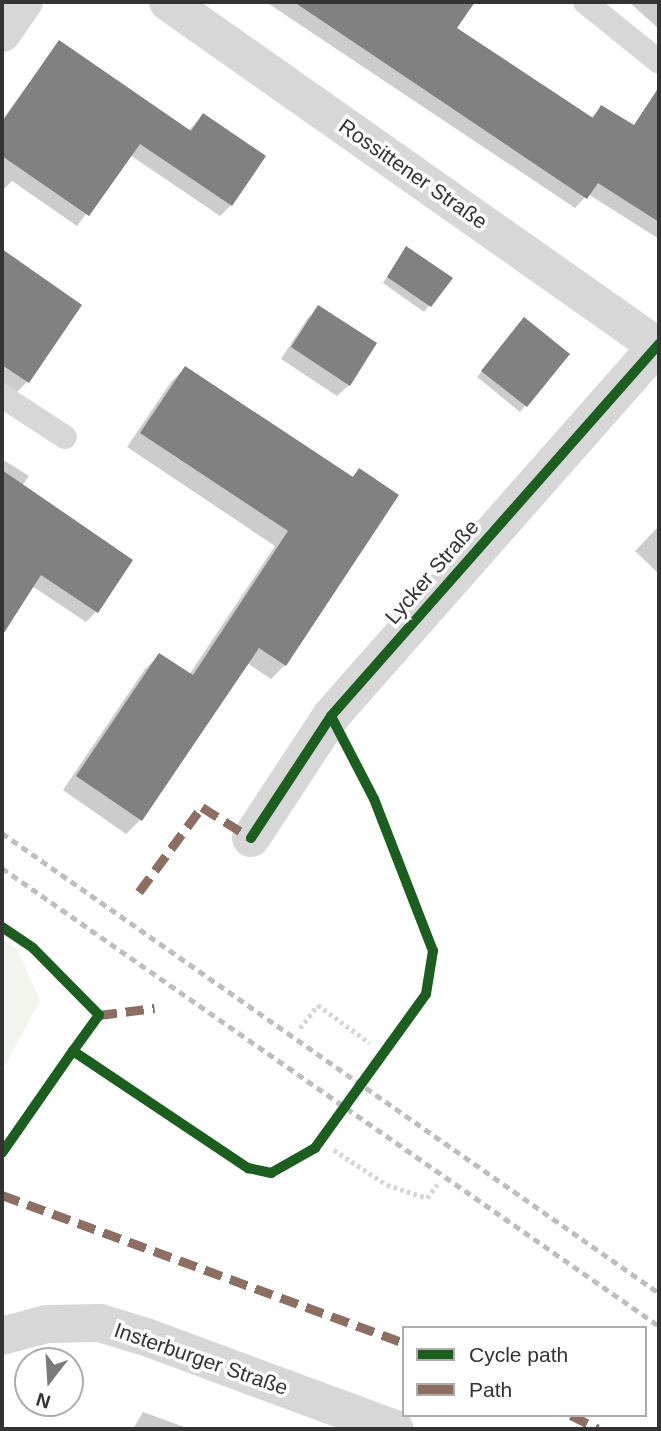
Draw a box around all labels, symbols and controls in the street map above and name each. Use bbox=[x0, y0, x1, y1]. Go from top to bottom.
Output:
street label: Rossittener Straße bbox=[334, 113, 492, 235]
street label: Lycker Straße bbox=[380, 515, 484, 629]
street label: Insterburger Straße bbox=[111, 1317, 291, 1401]
legend bbox=[402, 1326, 647, 1417]
text: Cycle path bbox=[469, 1343, 568, 1366]
north arrow bbox=[14, 1347, 84, 1417]
text: Path bbox=[469, 1378, 512, 1401]
text: N bbox=[34, 1389, 53, 1413]

